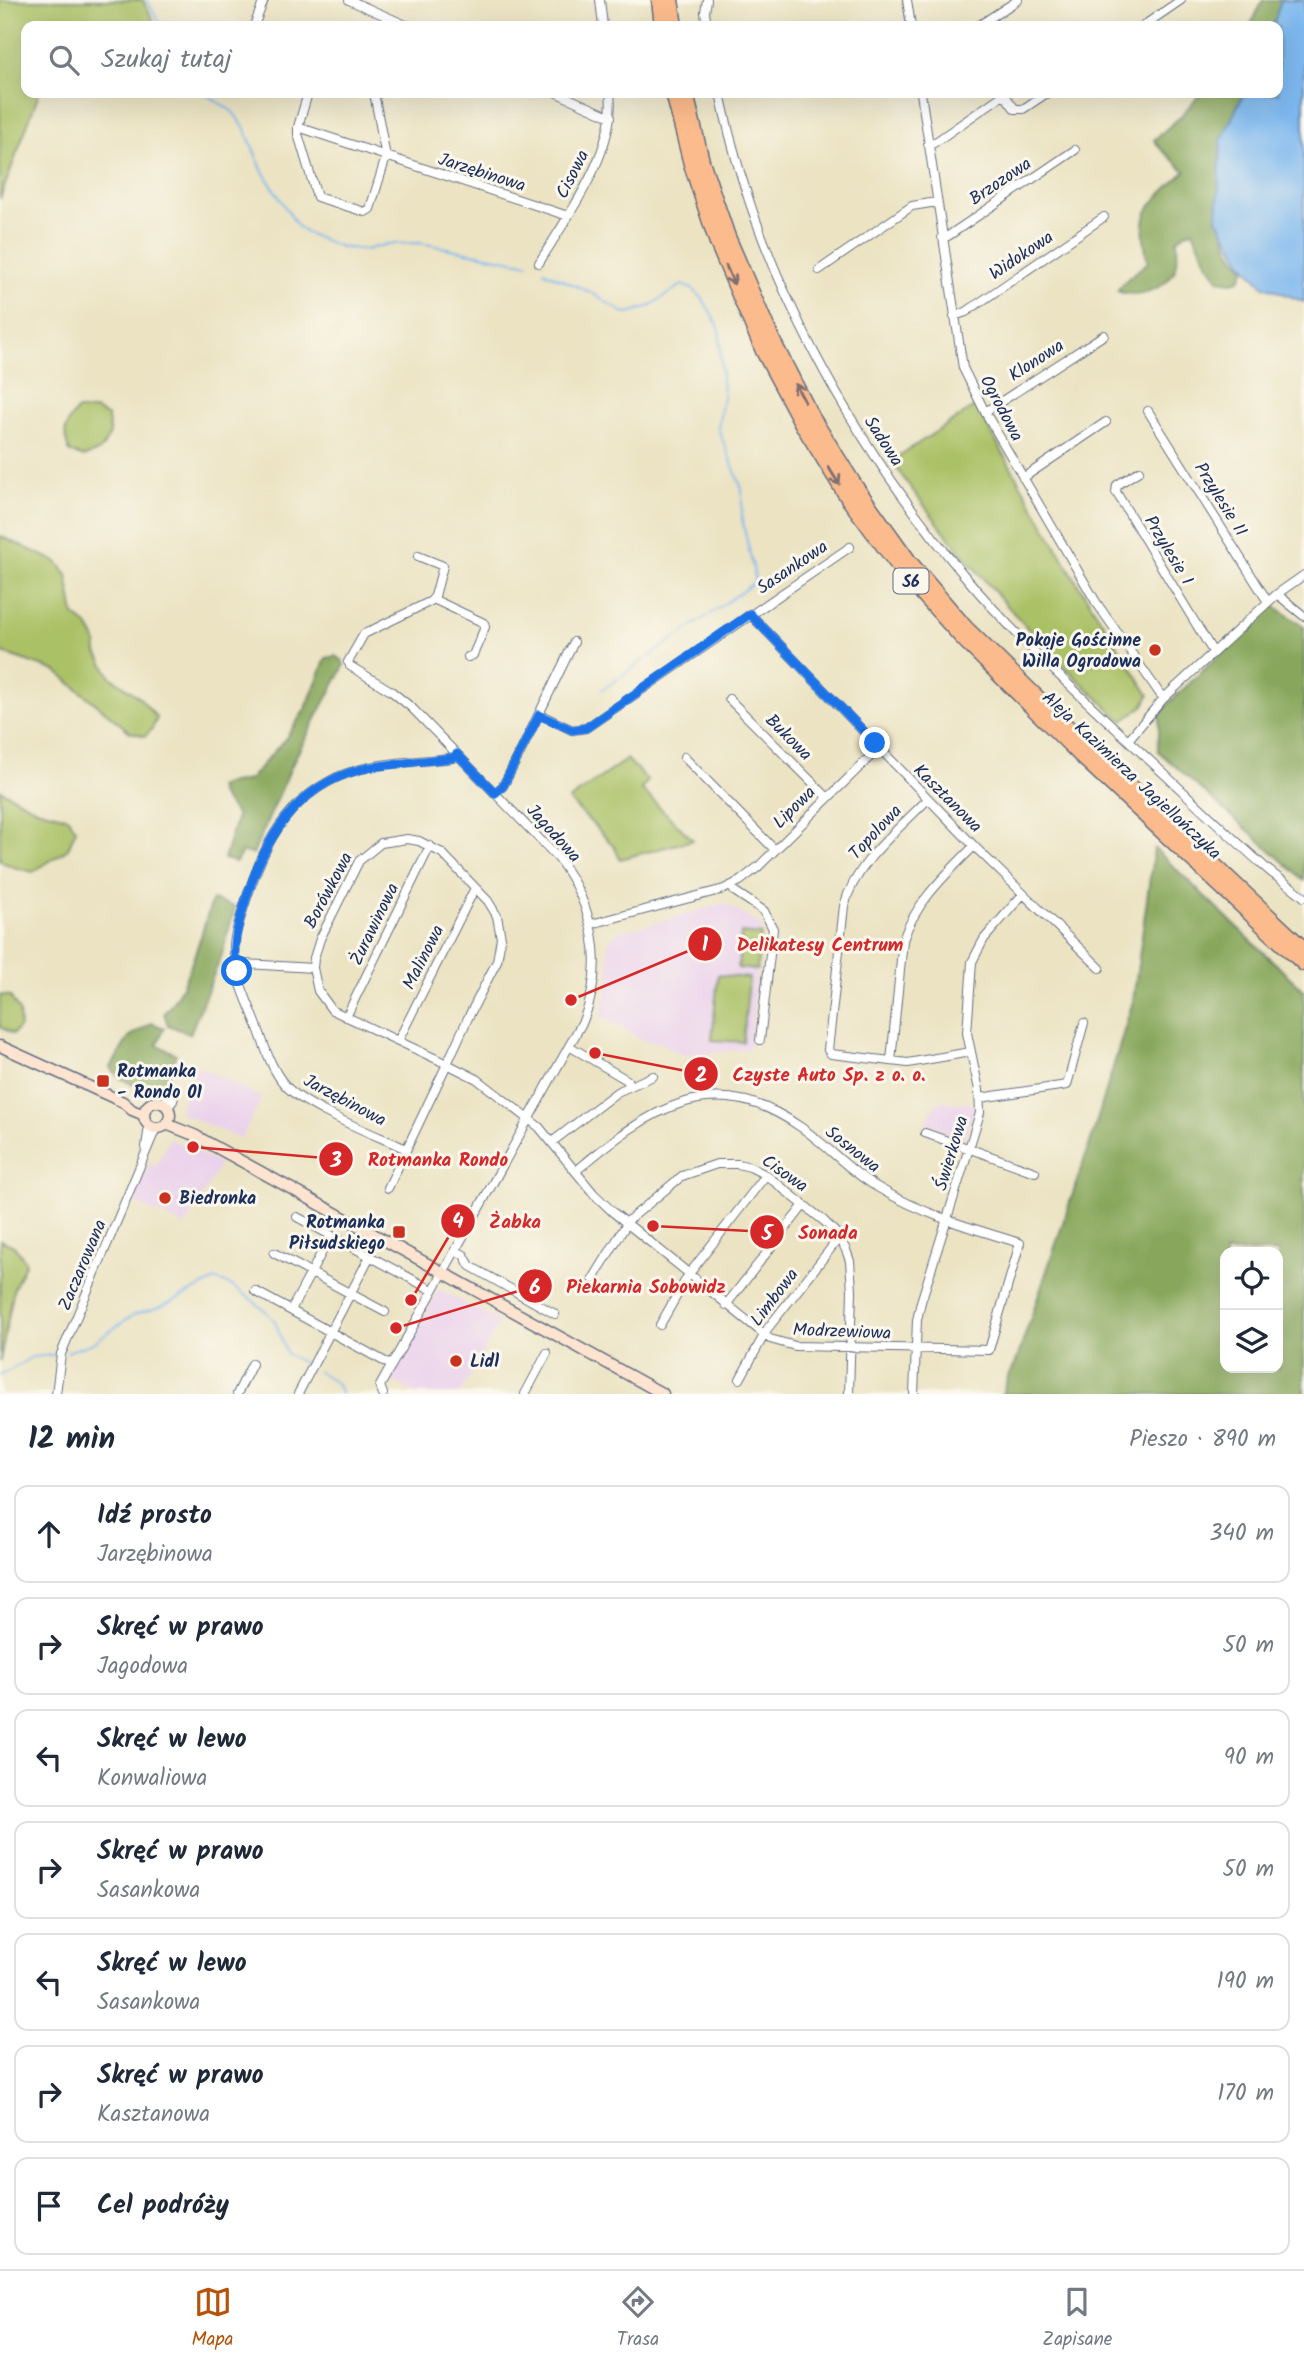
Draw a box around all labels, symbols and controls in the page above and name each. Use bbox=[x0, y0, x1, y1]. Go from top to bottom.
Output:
search box bbox=[21, 21, 1283, 98]
text: Szukaj tutaj bbox=[101, 39, 232, 81]
icon: search bbox=[45, 41, 83, 79]
street label: Cisowa bbox=[549, 145, 598, 204]
street label: Jarzębinowa bbox=[434, 146, 529, 201]
street label: Brzozowa bbox=[964, 151, 1038, 214]
street label: Widokowa bbox=[984, 224, 1060, 289]
one-way arrow bbox=[724, 263, 737, 285]
street label: Klonowa bbox=[1003, 332, 1071, 390]
street label: Ogrodowa bbox=[971, 370, 1030, 447]
one-way arrow bbox=[793, 384, 807, 404]
street label: Sadowa bbox=[855, 411, 910, 473]
street label: Przylesie II bbox=[1185, 457, 1254, 543]
one-way arrow bbox=[828, 466, 842, 486]
street label: Przylesie I bbox=[1135, 510, 1200, 591]
street label: Sasankowa bbox=[751, 534, 834, 603]
road number: S6 bbox=[894, 568, 928, 594]
place label: Pokoje Gościnne Willa Ogrodowa bbox=[1016, 627, 1141, 677]
marker: Pokoje Gościnne Willa Ogrodowa bbox=[1147, 642, 1163, 658]
street label: Aleja Kazimierza Jagiellończyka bbox=[1034, 685, 1227, 867]
street label: Bukowa bbox=[757, 708, 818, 769]
route end bbox=[859, 727, 890, 758]
street label: Kasztanowa bbox=[905, 758, 988, 841]
street label: Lipowa bbox=[767, 780, 823, 836]
street label: Jagodowa bbox=[518, 798, 588, 870]
street label: Topolowa bbox=[842, 798, 910, 868]
street label: Borówkowa bbox=[297, 847, 362, 934]
street label: Żurawinowa bbox=[343, 878, 408, 971]
street label: Malinowa bbox=[396, 920, 453, 995]
callout: Delikatesy Centrum bbox=[687, 924, 917, 964]
text: 1 bbox=[702, 929, 709, 962]
text: Delikatesy Centrum bbox=[737, 931, 903, 961]
route start bbox=[221, 955, 252, 986]
callout: Czyste Auto Sp. z o. o. bbox=[683, 1054, 940, 1094]
place label: Rotmanka - Rondo 01 bbox=[117, 1058, 203, 1108]
text: 2 bbox=[695, 1060, 707, 1093]
text: Czyste Auto Sp. z o. o. bbox=[732, 1061, 926, 1091]
street label: Jarzębinowa bbox=[297, 1067, 391, 1135]
marker: Rotmanka - Rondo 01 bbox=[95, 1073, 111, 1089]
street label: Świerkowa bbox=[927, 1112, 978, 1195]
street label: Sosnowa bbox=[818, 1119, 886, 1181]
callout: Rotmanka Rondo bbox=[319, 1139, 522, 1179]
text: 3 bbox=[329, 1145, 342, 1178]
text: Rotmanka Rondo bbox=[368, 1146, 508, 1176]
street label: Cisowa bbox=[755, 1148, 814, 1201]
place label: Biedronka bbox=[179, 1185, 256, 1214]
marker: Biedronka bbox=[157, 1190, 173, 1206]
callout: Żabka bbox=[440, 1201, 555, 1241]
text: 4 bbox=[452, 1206, 464, 1239]
text: Żabka bbox=[489, 1208, 541, 1238]
place label: Rotmanka Piłsudskiego bbox=[289, 1209, 385, 1259]
callout: Sonada bbox=[750, 1212, 872, 1252]
street label: Zaczarowana bbox=[51, 1215, 116, 1316]
text: 5 bbox=[761, 1218, 775, 1251]
text: Sonada bbox=[798, 1219, 858, 1249]
marker: Rotmanka Piłsudskiego bbox=[391, 1224, 407, 1240]
map controls bbox=[1220, 1247, 1283, 1373]
button: locate bbox=[1220, 1247, 1283, 1310]
street label: Limbowa bbox=[744, 1263, 807, 1333]
callout: Piekarnia Sobowidz bbox=[518, 1266, 740, 1306]
text: 6 bbox=[529, 1272, 541, 1305]
text: Piekarnia Sobowidz bbox=[566, 1273, 726, 1303]
button: layers bbox=[1220, 1310, 1283, 1373]
street label: Modrzewiowa bbox=[792, 1316, 892, 1349]
place label: Lidl bbox=[470, 1348, 499, 1377]
marker: Lidl bbox=[448, 1353, 464, 1369]
text: 12 min bbox=[28, 1416, 115, 1464]
text: Pieszo · 890 m bbox=[1129, 1422, 1276, 1458]
text: Idź prosto bbox=[97, 1495, 212, 1537]
icon: ahead bbox=[30, 1515, 68, 1553]
text: 340 m bbox=[1209, 1516, 1274, 1552]
text: Jarzębinowa bbox=[97, 1537, 213, 1573]
text: Skręć w prawo bbox=[97, 1607, 264, 1649]
icon: right bbox=[30, 1627, 68, 1665]
text: 50 m bbox=[1223, 1628, 1274, 1664]
text: Jagodowa bbox=[97, 1649, 188, 1685]
text: Skręć w lewo bbox=[97, 1719, 247, 1761]
icon: left bbox=[30, 1739, 68, 1777]
text: 90 m bbox=[1224, 1740, 1274, 1776]
text: Konwaliowa bbox=[97, 1761, 207, 1797]
text: Skręć w prawo bbox=[97, 1831, 264, 1873]
icon: right bbox=[30, 1851, 68, 1889]
text: 50 m bbox=[1223, 1852, 1274, 1888]
text: Sasankowa bbox=[97, 1873, 200, 1909]
text: Skręć w lewo bbox=[97, 1943, 247, 1985]
icon: left bbox=[30, 1963, 68, 2001]
text: 190 m bbox=[1217, 1964, 1274, 2000]
text: Sasankowa bbox=[97, 1985, 200, 2021]
text: Skręć w prawo bbox=[97, 2055, 264, 2097]
icon: right bbox=[30, 2075, 68, 2113]
text: 170 m bbox=[1217, 2076, 1274, 2112]
text: Kasztanowa bbox=[97, 2097, 210, 2133]
text: Cel podróży bbox=[97, 2185, 229, 2227]
icon: arrive bbox=[30, 2187, 68, 2225]
tab: Mapa bbox=[192, 2283, 234, 2355]
tab: Trasa bbox=[617, 2283, 659, 2355]
tab: Zapisane bbox=[1042, 2283, 1112, 2355]

